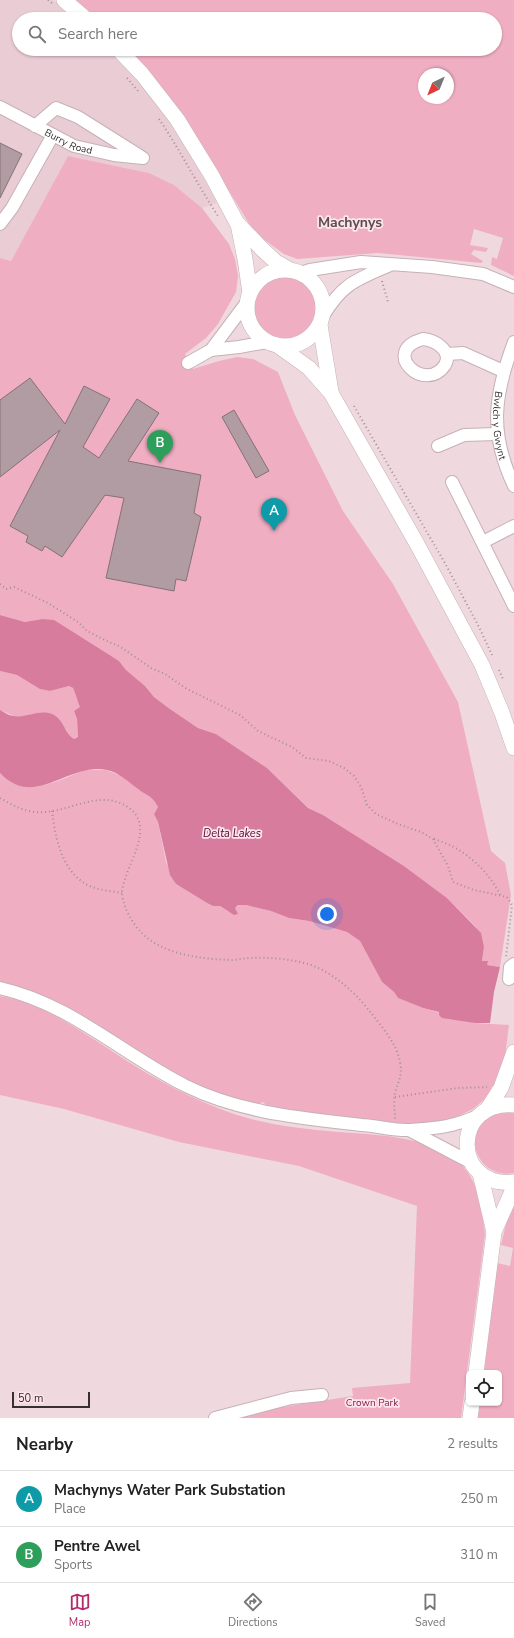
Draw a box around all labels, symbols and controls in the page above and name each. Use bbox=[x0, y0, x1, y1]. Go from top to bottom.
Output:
search box bbox=[12, 12, 502, 56]
icon: search bbox=[26, 23, 48, 45]
text: Search here bbox=[58, 24, 138, 44]
north arrow bbox=[418, 68, 454, 104]
street label: Burry Road bbox=[42, 126, 94, 158]
district label: Machynys bbox=[318, 213, 382, 232]
street label: Bwlch y Gwynt bbox=[489, 390, 509, 462]
pin: B bbox=[147, 430, 173, 463]
pin: A bbox=[261, 498, 287, 531]
water label: Delta Lakes bbox=[203, 826, 261, 841]
your location bbox=[317, 904, 337, 924]
map controls bbox=[466, 1370, 502, 1406]
button: locate bbox=[466, 1370, 502, 1406]
scale bar bbox=[12, 1390, 90, 1409]
text: 50 m bbox=[18, 1391, 43, 1406]
park label: Crown Park bbox=[346, 1396, 399, 1410]
text: Nearby bbox=[16, 1433, 73, 1456]
text: 2 results bbox=[447, 1435, 498, 1453]
text: Machynys Water Park Substation bbox=[54, 1480, 285, 1500]
text: A bbox=[24, 1490, 34, 1508]
text: 250 m bbox=[460, 1490, 498, 1508]
text: Place bbox=[54, 1500, 86, 1518]
text: Pentre Awel bbox=[54, 1536, 140, 1556]
text: B bbox=[25, 1546, 33, 1564]
text: 310 m bbox=[460, 1546, 498, 1564]
text: Sports bbox=[54, 1556, 93, 1574]
tab: Map bbox=[69, 1591, 91, 1630]
tab: Directions bbox=[228, 1591, 278, 1630]
tab: Saved bbox=[415, 1591, 445, 1630]

